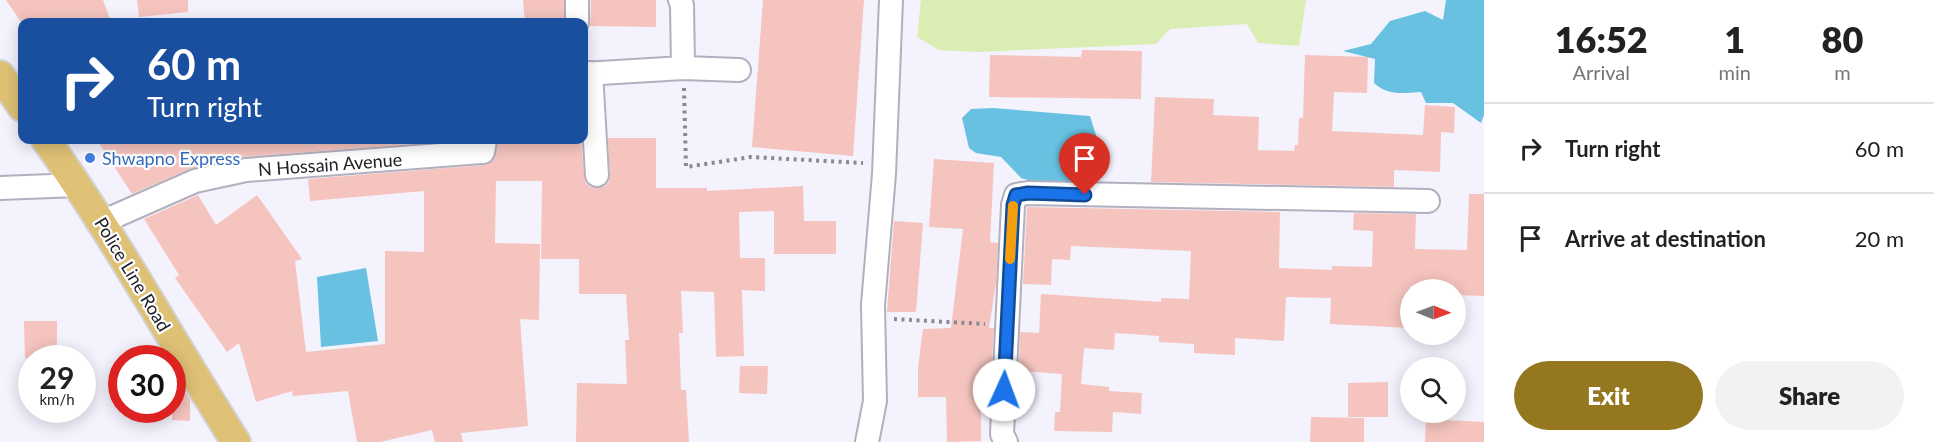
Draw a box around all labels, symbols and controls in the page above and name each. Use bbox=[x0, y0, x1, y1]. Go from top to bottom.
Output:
text: 16:52 bbox=[1555, 17, 1648, 61]
text: 1 bbox=[1724, 17, 1745, 61]
text: 80 bbox=[1822, 17, 1863, 61]
text: 60 m bbox=[147, 39, 241, 89]
icon: right bbox=[48, 42, 126, 120]
text: Arrival bbox=[1572, 60, 1630, 84]
text: min bbox=[1718, 60, 1751, 84]
text: m bbox=[1834, 60, 1851, 84]
text: Turn right bbox=[147, 90, 262, 123]
icon: right bbox=[1514, 132, 1547, 165]
pin bbox=[1059, 133, 1110, 195]
text: Turn right bbox=[1565, 135, 1660, 162]
text: 60 m bbox=[1855, 135, 1904, 162]
icon: arrive bbox=[1068, 142, 1101, 175]
place label: Shwapno Express bbox=[102, 147, 240, 169]
street label: N Hossain Avenue bbox=[257, 148, 403, 180]
marker: Shwapno Express bbox=[83, 151, 97, 165]
street label: Police Line Road bbox=[90, 213, 176, 335]
icon: arrive bbox=[1514, 222, 1547, 255]
text: Arrive at destination bbox=[1565, 225, 1766, 252]
text: 20 m bbox=[1855, 225, 1904, 252]
north arrow bbox=[1400, 279, 1466, 345]
map controls bbox=[1400, 279, 1466, 423]
speed limit sign: 30 bbox=[108, 345, 186, 423]
button: search bbox=[1400, 357, 1466, 423]
position arrow bbox=[972, 358, 1036, 422]
text: 29 bbox=[40, 359, 74, 395]
button: Exit bbox=[1514, 361, 1703, 430]
button: Share bbox=[1715, 361, 1904, 430]
text: km/h bbox=[39, 390, 75, 408]

